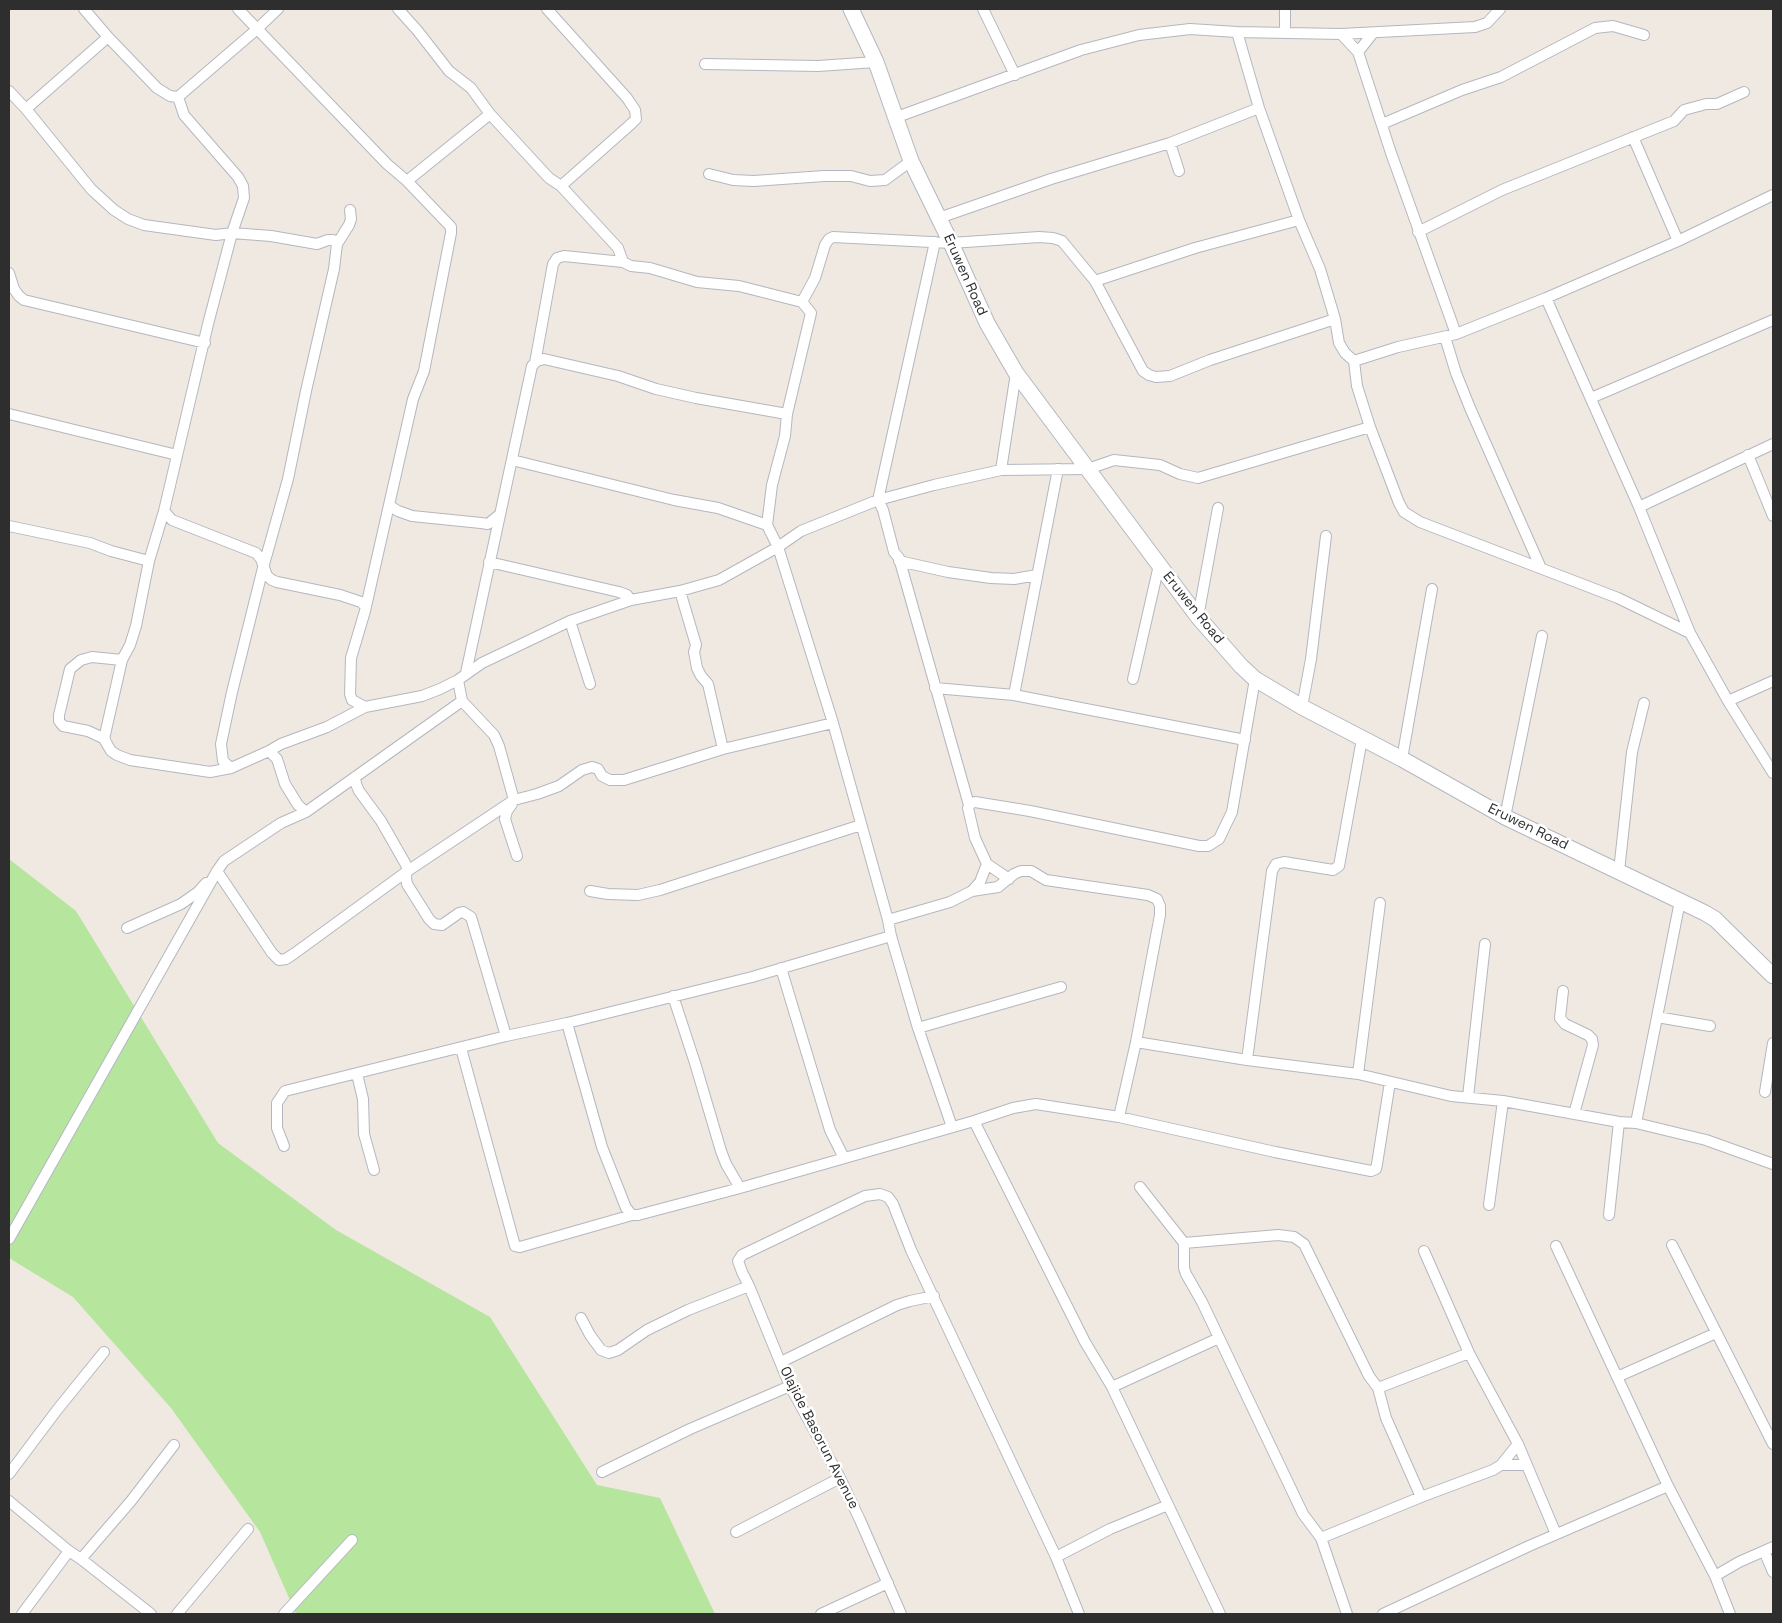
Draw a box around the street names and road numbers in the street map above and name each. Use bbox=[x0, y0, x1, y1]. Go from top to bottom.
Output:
street label: Eruwen Road bbox=[940, 232, 990, 318]
street label: Eruwen Road bbox=[1159, 569, 1227, 647]
street label: Eruwen Road bbox=[1485, 800, 1571, 854]
street label: Olajide Basorun Avenue bbox=[776, 1364, 862, 1512]

